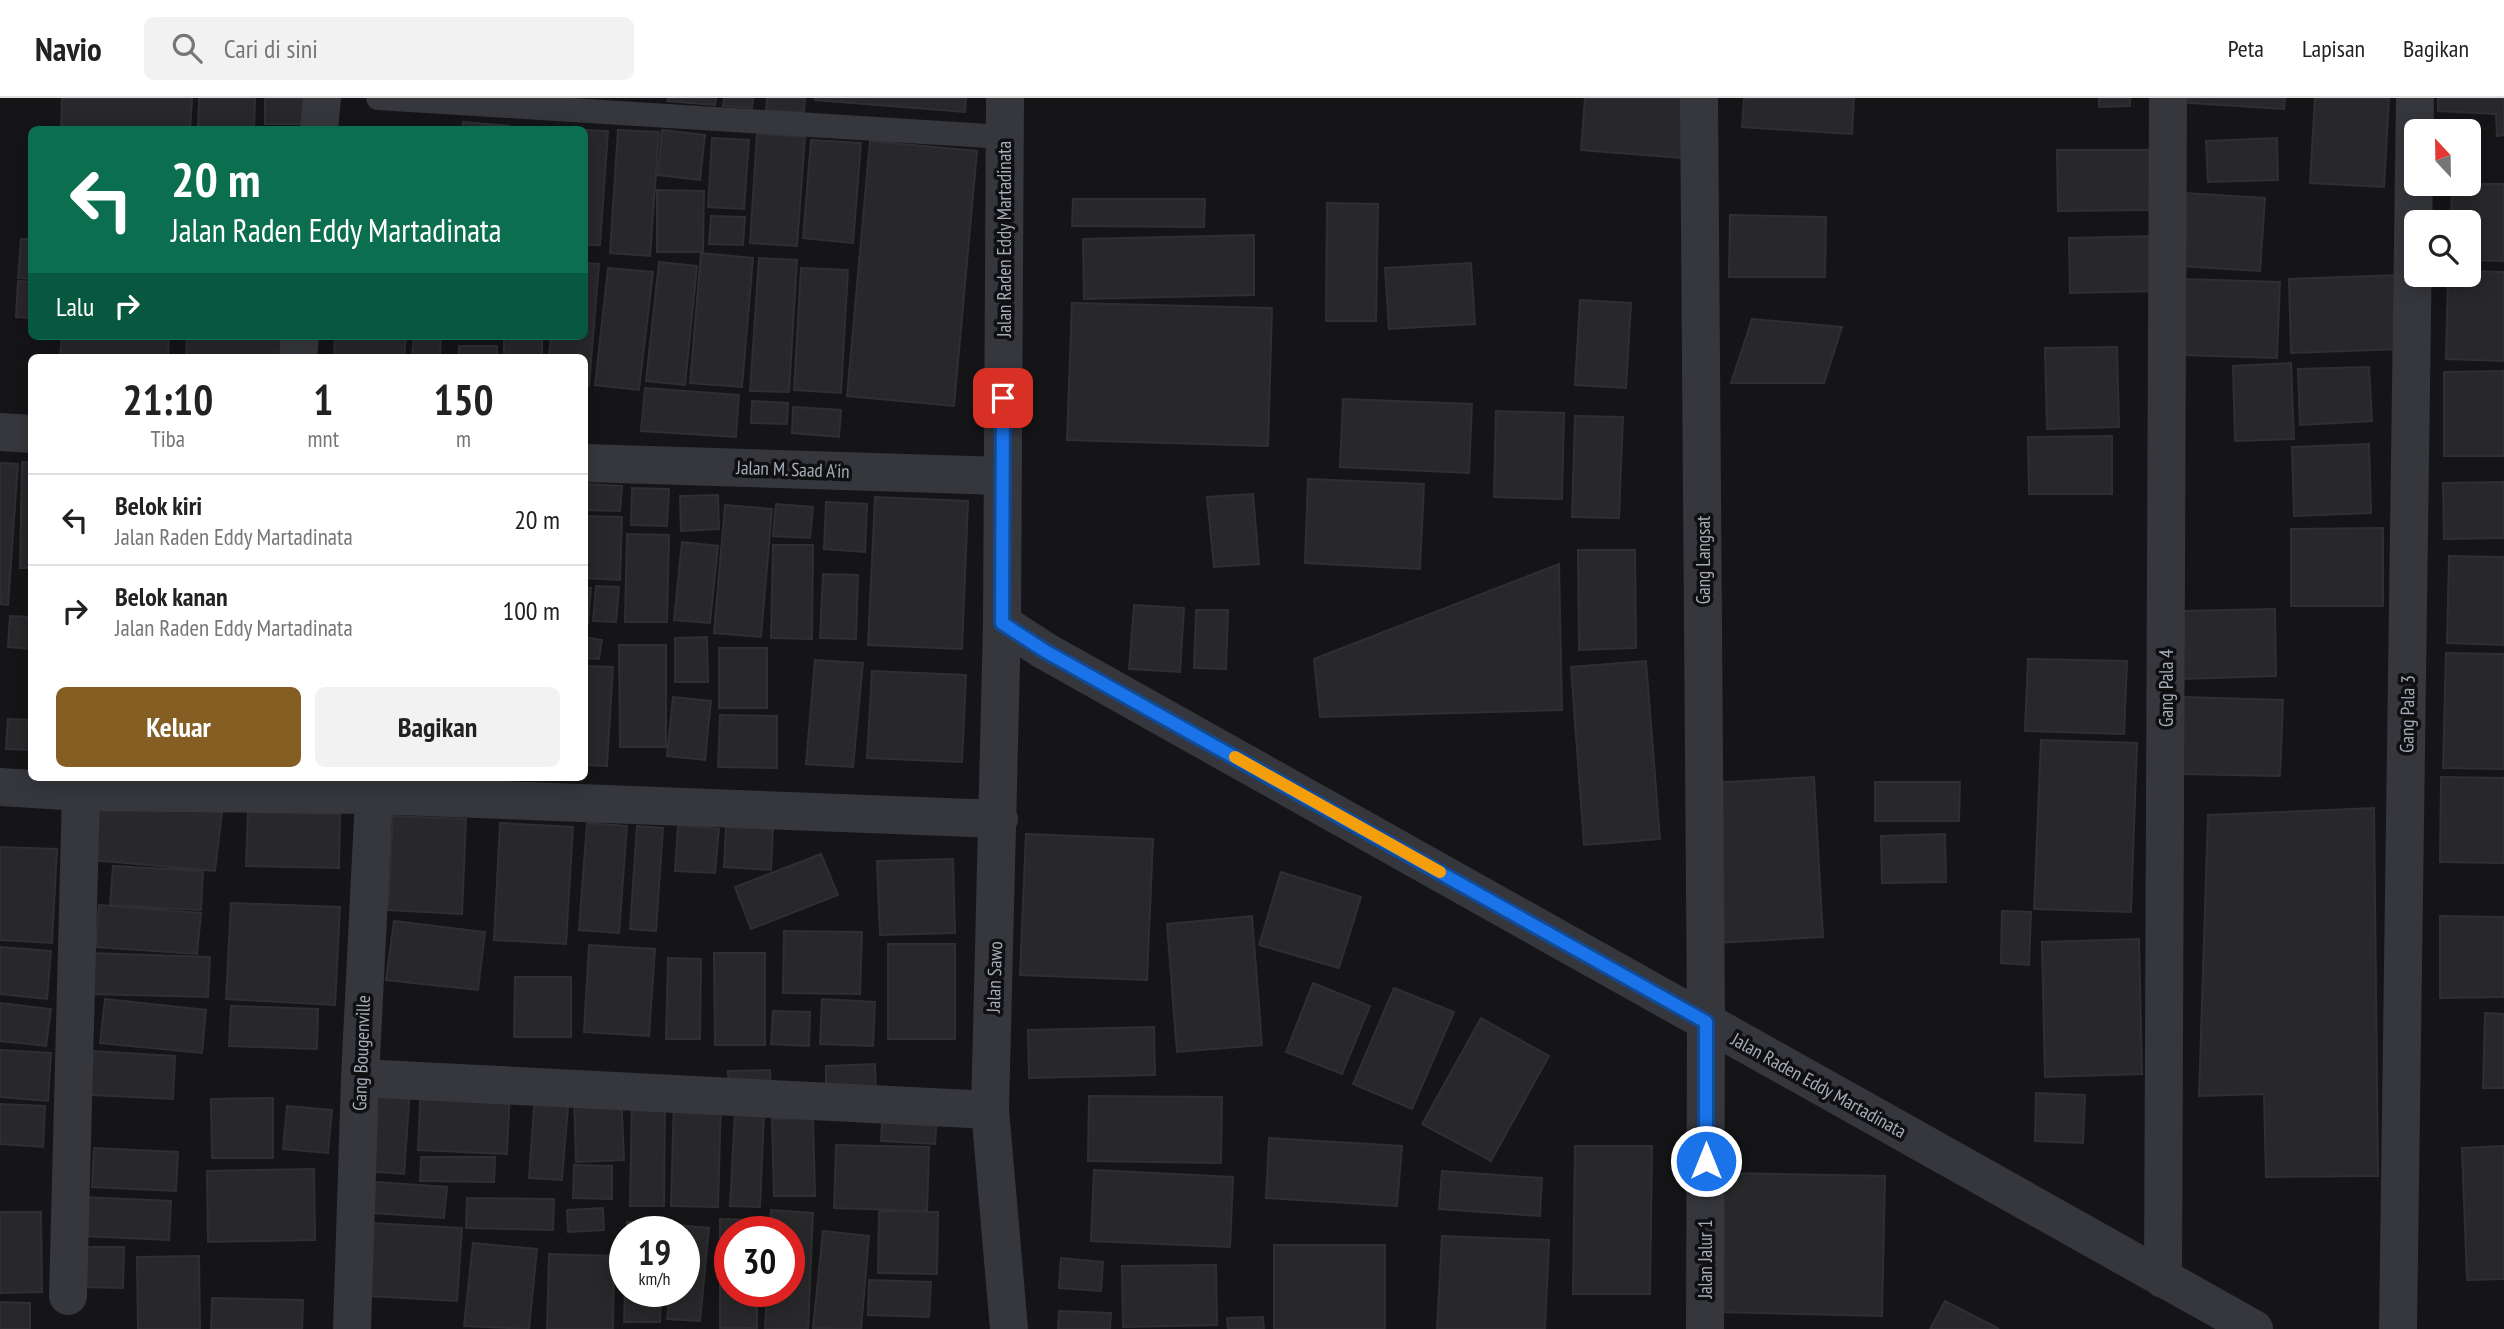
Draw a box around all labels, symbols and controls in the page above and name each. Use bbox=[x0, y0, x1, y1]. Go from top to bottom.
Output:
search box bbox=[144, 17, 634, 80]
text: Navio bbox=[35, 27, 102, 70]
icon: search bbox=[168, 29, 206, 67]
text: Cari di sini bbox=[224, 32, 318, 65]
text: Peta bbox=[2228, 33, 2264, 64]
text: Lapisan bbox=[2302, 33, 2365, 64]
text: Bagikan bbox=[2403, 33, 2469, 64]
north arrow bbox=[2404, 119, 2482, 196]
map controls bbox=[2404, 119, 2481, 287]
street label: Jalan Raden Eddy Martadinata bbox=[992, 141, 1016, 338]
text: 20 m bbox=[171, 147, 260, 211]
icon: left bbox=[56, 154, 147, 245]
text: Jalan Raden Eddy Martadinata bbox=[171, 209, 502, 251]
button: search bbox=[2404, 210, 2481, 287]
icon: right bbox=[108, 287, 146, 325]
text: Lalu bbox=[56, 290, 94, 323]
pin bbox=[973, 368, 1033, 428]
text: 21:10 bbox=[122, 372, 213, 427]
text: 1 bbox=[313, 372, 333, 427]
text: 150 bbox=[433, 372, 494, 427]
icon: arrive bbox=[984, 379, 1022, 417]
text: Tiba bbox=[151, 424, 185, 453]
text: mnt bbox=[308, 424, 339, 453]
text: m bbox=[456, 424, 471, 453]
street label: Jalan M. Saad A'in bbox=[735, 455, 850, 483]
text: Belok kiri bbox=[115, 489, 202, 522]
icon: left bbox=[56, 501, 94, 539]
text: 20 m bbox=[514, 503, 560, 536]
street label: Gang Langsat bbox=[1691, 515, 1715, 604]
text: Jalan Raden Eddy Martadinata bbox=[115, 522, 353, 551]
text: Belok kanan bbox=[115, 580, 228, 613]
icon: right bbox=[56, 592, 94, 630]
text: 100 m bbox=[502, 594, 560, 627]
text: Jalan Raden Eddy Martadinata bbox=[115, 613, 353, 642]
street label: Gang Pala 4 bbox=[2154, 649, 2178, 727]
street label: Gang Pala 3 bbox=[2394, 675, 2420, 753]
button: Keluar bbox=[56, 687, 301, 767]
button: Bagikan bbox=[315, 687, 560, 767]
street label: Jalan Sawo bbox=[981, 941, 1007, 1014]
street label: Gang Bougenville bbox=[347, 995, 375, 1111]
street label: Jalan Raden Eddy Martadinata bbox=[1726, 1026, 1911, 1143]
position arrow bbox=[1669, 1124, 1743, 1198]
speed limit sign: 30 bbox=[714, 1216, 805, 1307]
street label: Jalan Jalur 1 bbox=[1693, 1219, 1717, 1300]
text: 19 bbox=[638, 1229, 671, 1275]
text: km/h bbox=[639, 1267, 670, 1290]

